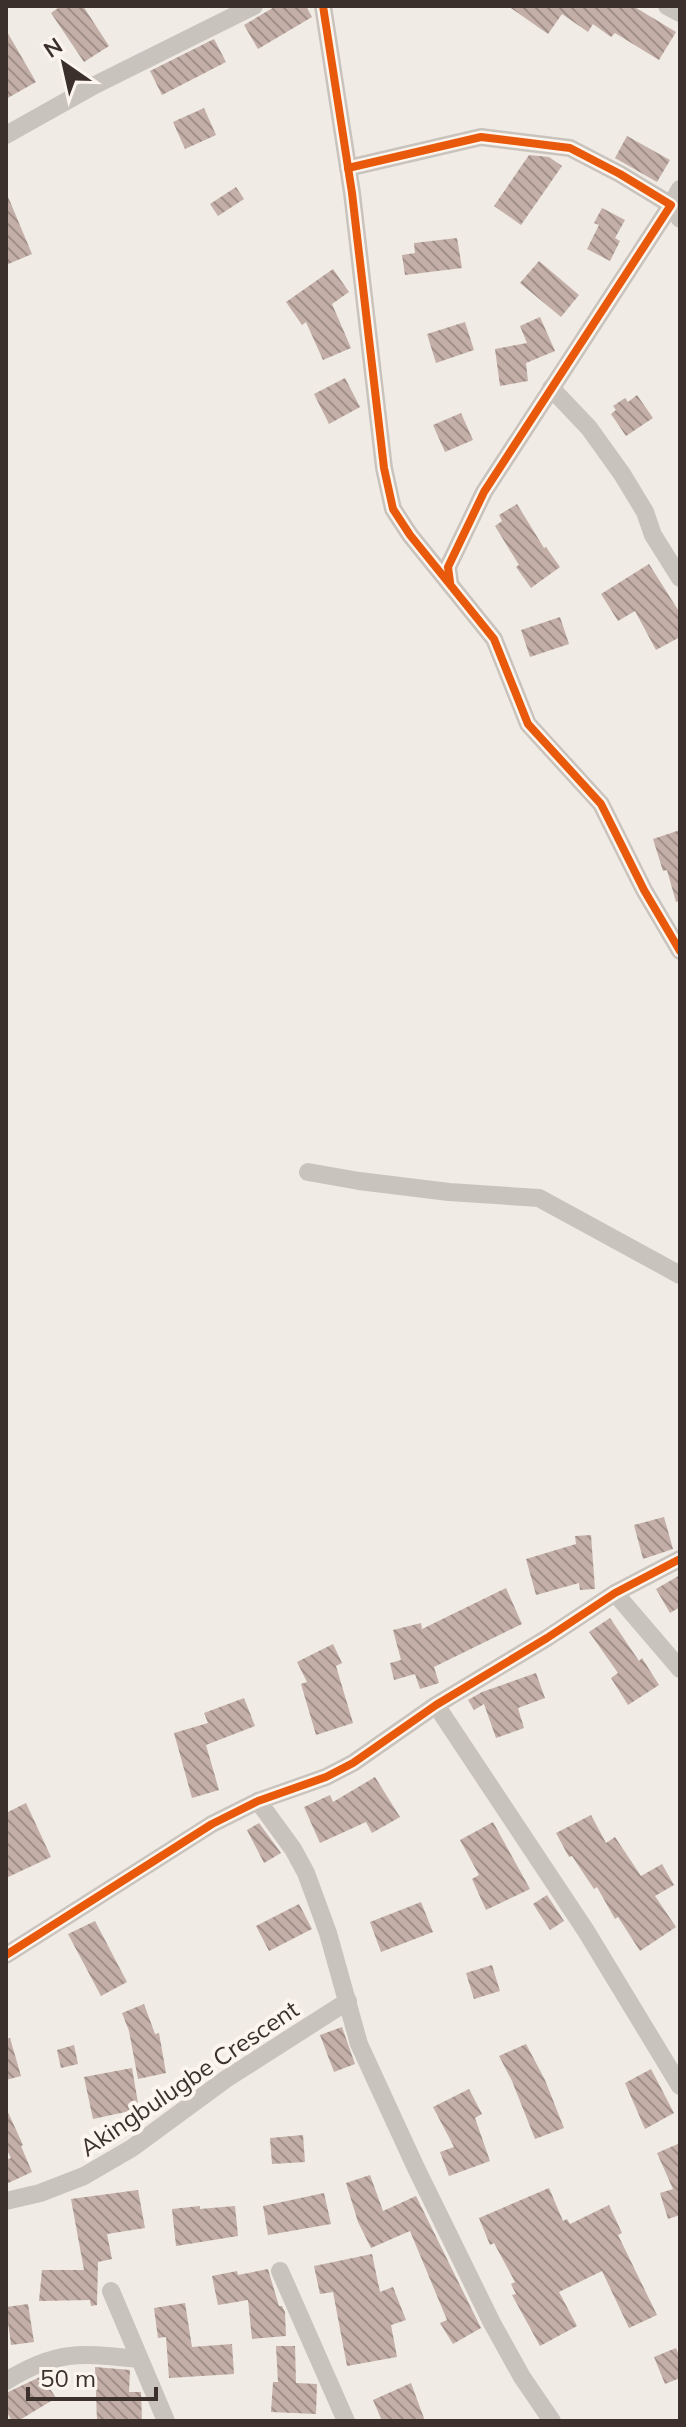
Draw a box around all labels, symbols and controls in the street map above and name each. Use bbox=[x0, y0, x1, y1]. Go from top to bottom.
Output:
north arrow bbox=[24, 24, 104, 104]
text: N bbox=[38, 31, 68, 64]
street label: Akingbulugbe Crescent bbox=[74, 1994, 304, 2162]
scale bar bbox=[28, 2351, 156, 2401]
text: 50 m bbox=[40, 2363, 96, 2393]

